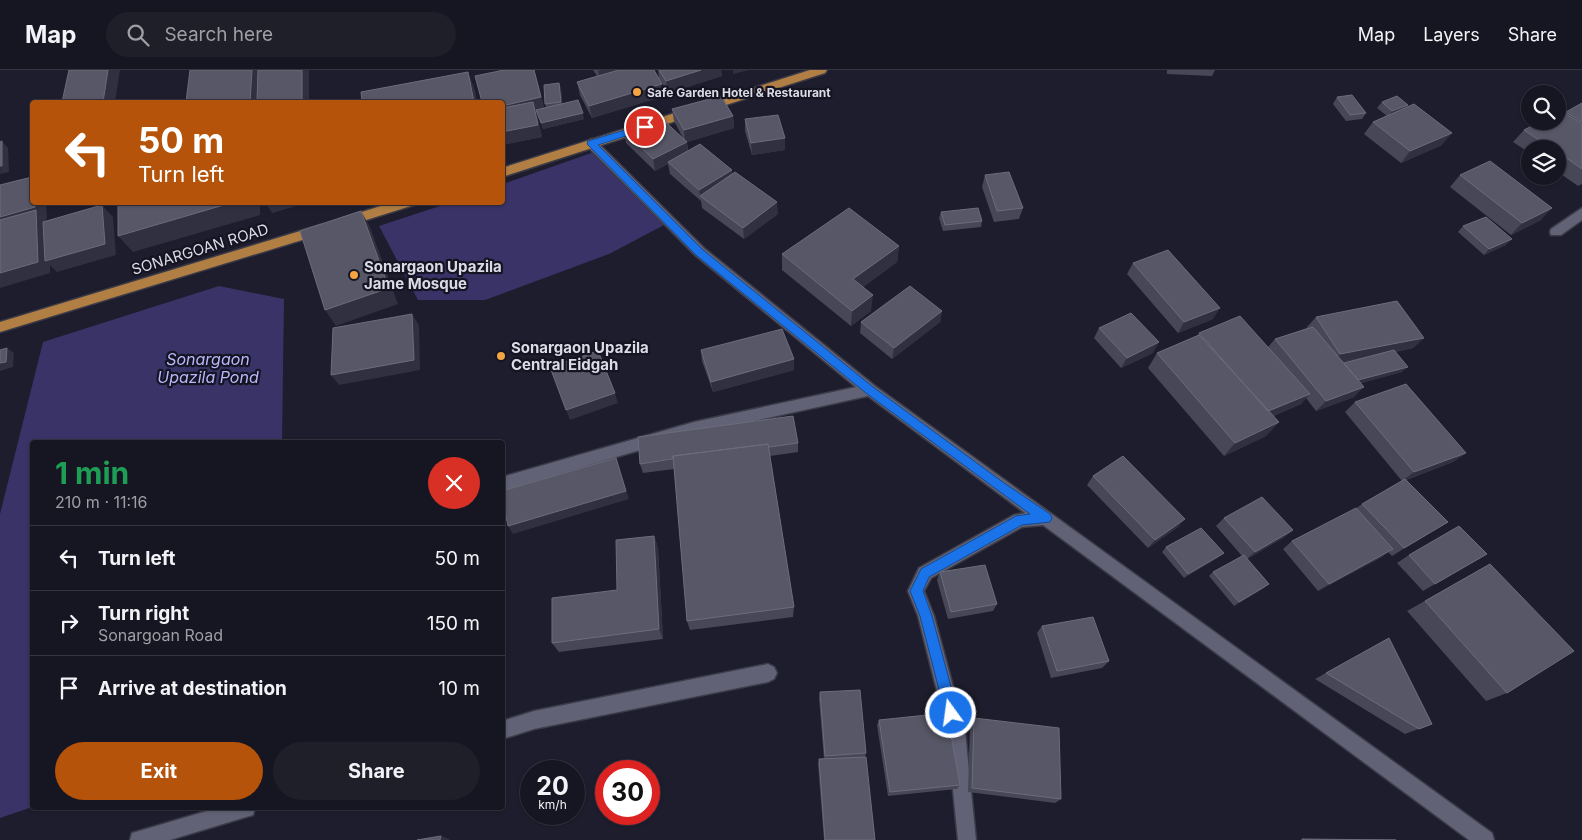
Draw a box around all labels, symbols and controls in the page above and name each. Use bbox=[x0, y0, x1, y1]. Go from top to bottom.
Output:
search box bbox=[106, 12, 456, 57]
text: Map bbox=[25, 20, 76, 49]
icon: search bbox=[124, 21, 152, 49]
text: Search here bbox=[164, 23, 273, 46]
text: Map bbox=[1358, 24, 1395, 45]
text: Layers bbox=[1423, 24, 1480, 45]
text: Share bbox=[1508, 24, 1557, 45]
place label: Safe Garden Hotel & Restaurant bbox=[647, 85, 831, 100]
map controls bbox=[1521, 85, 1566, 185]
button: search bbox=[1521, 85, 1566, 130]
marker: Safe Garden Hotel & Restaurant bbox=[631, 86, 643, 98]
pin bbox=[624, 106, 666, 148]
icon: arrive bbox=[631, 113, 659, 141]
text: 50 m bbox=[138, 119, 224, 161]
icon: left bbox=[55, 120, 120, 185]
button: layers bbox=[1521, 140, 1566, 185]
text: Turn left bbox=[138, 161, 224, 187]
street label: SONARGOAN ROAD bbox=[129, 219, 271, 279]
place label: Sonargaon Upazila Jame Mosque bbox=[364, 257, 502, 293]
marker: Sonargaon Upazila Jame Mosque bbox=[348, 269, 360, 281]
place label: Sonargaon Upazila Central Eidgah bbox=[511, 338, 649, 374]
water label: Sonargaon Upazila Pond bbox=[157, 349, 259, 387]
marker: Sonargaon Upazila Central Eidgah bbox=[495, 350, 507, 362]
text: 1 min bbox=[55, 455, 129, 491]
button: close bbox=[428, 457, 480, 509]
text: 210 m · 11:16 bbox=[55, 492, 148, 512]
icon: left bbox=[55, 544, 83, 572]
text: Turn left bbox=[98, 547, 176, 570]
text: 50 m bbox=[434, 547, 480, 570]
text: Turn right bbox=[98, 602, 189, 625]
icon: right bbox=[55, 609, 83, 637]
text: 150 m bbox=[427, 612, 480, 635]
text: Sonargoan Road bbox=[98, 625, 223, 645]
icon: arrive bbox=[55, 674, 83, 702]
text: Arrive at destination bbox=[98, 677, 287, 700]
text: 10 m bbox=[438, 677, 480, 700]
position arrow bbox=[924, 686, 976, 738]
button: Exit bbox=[55, 742, 263, 800]
button: Share bbox=[273, 742, 480, 800]
speed limit sign: 30 bbox=[595, 760, 660, 825]
text: 20 bbox=[536, 771, 569, 801]
text: km/h bbox=[538, 797, 567, 812]

